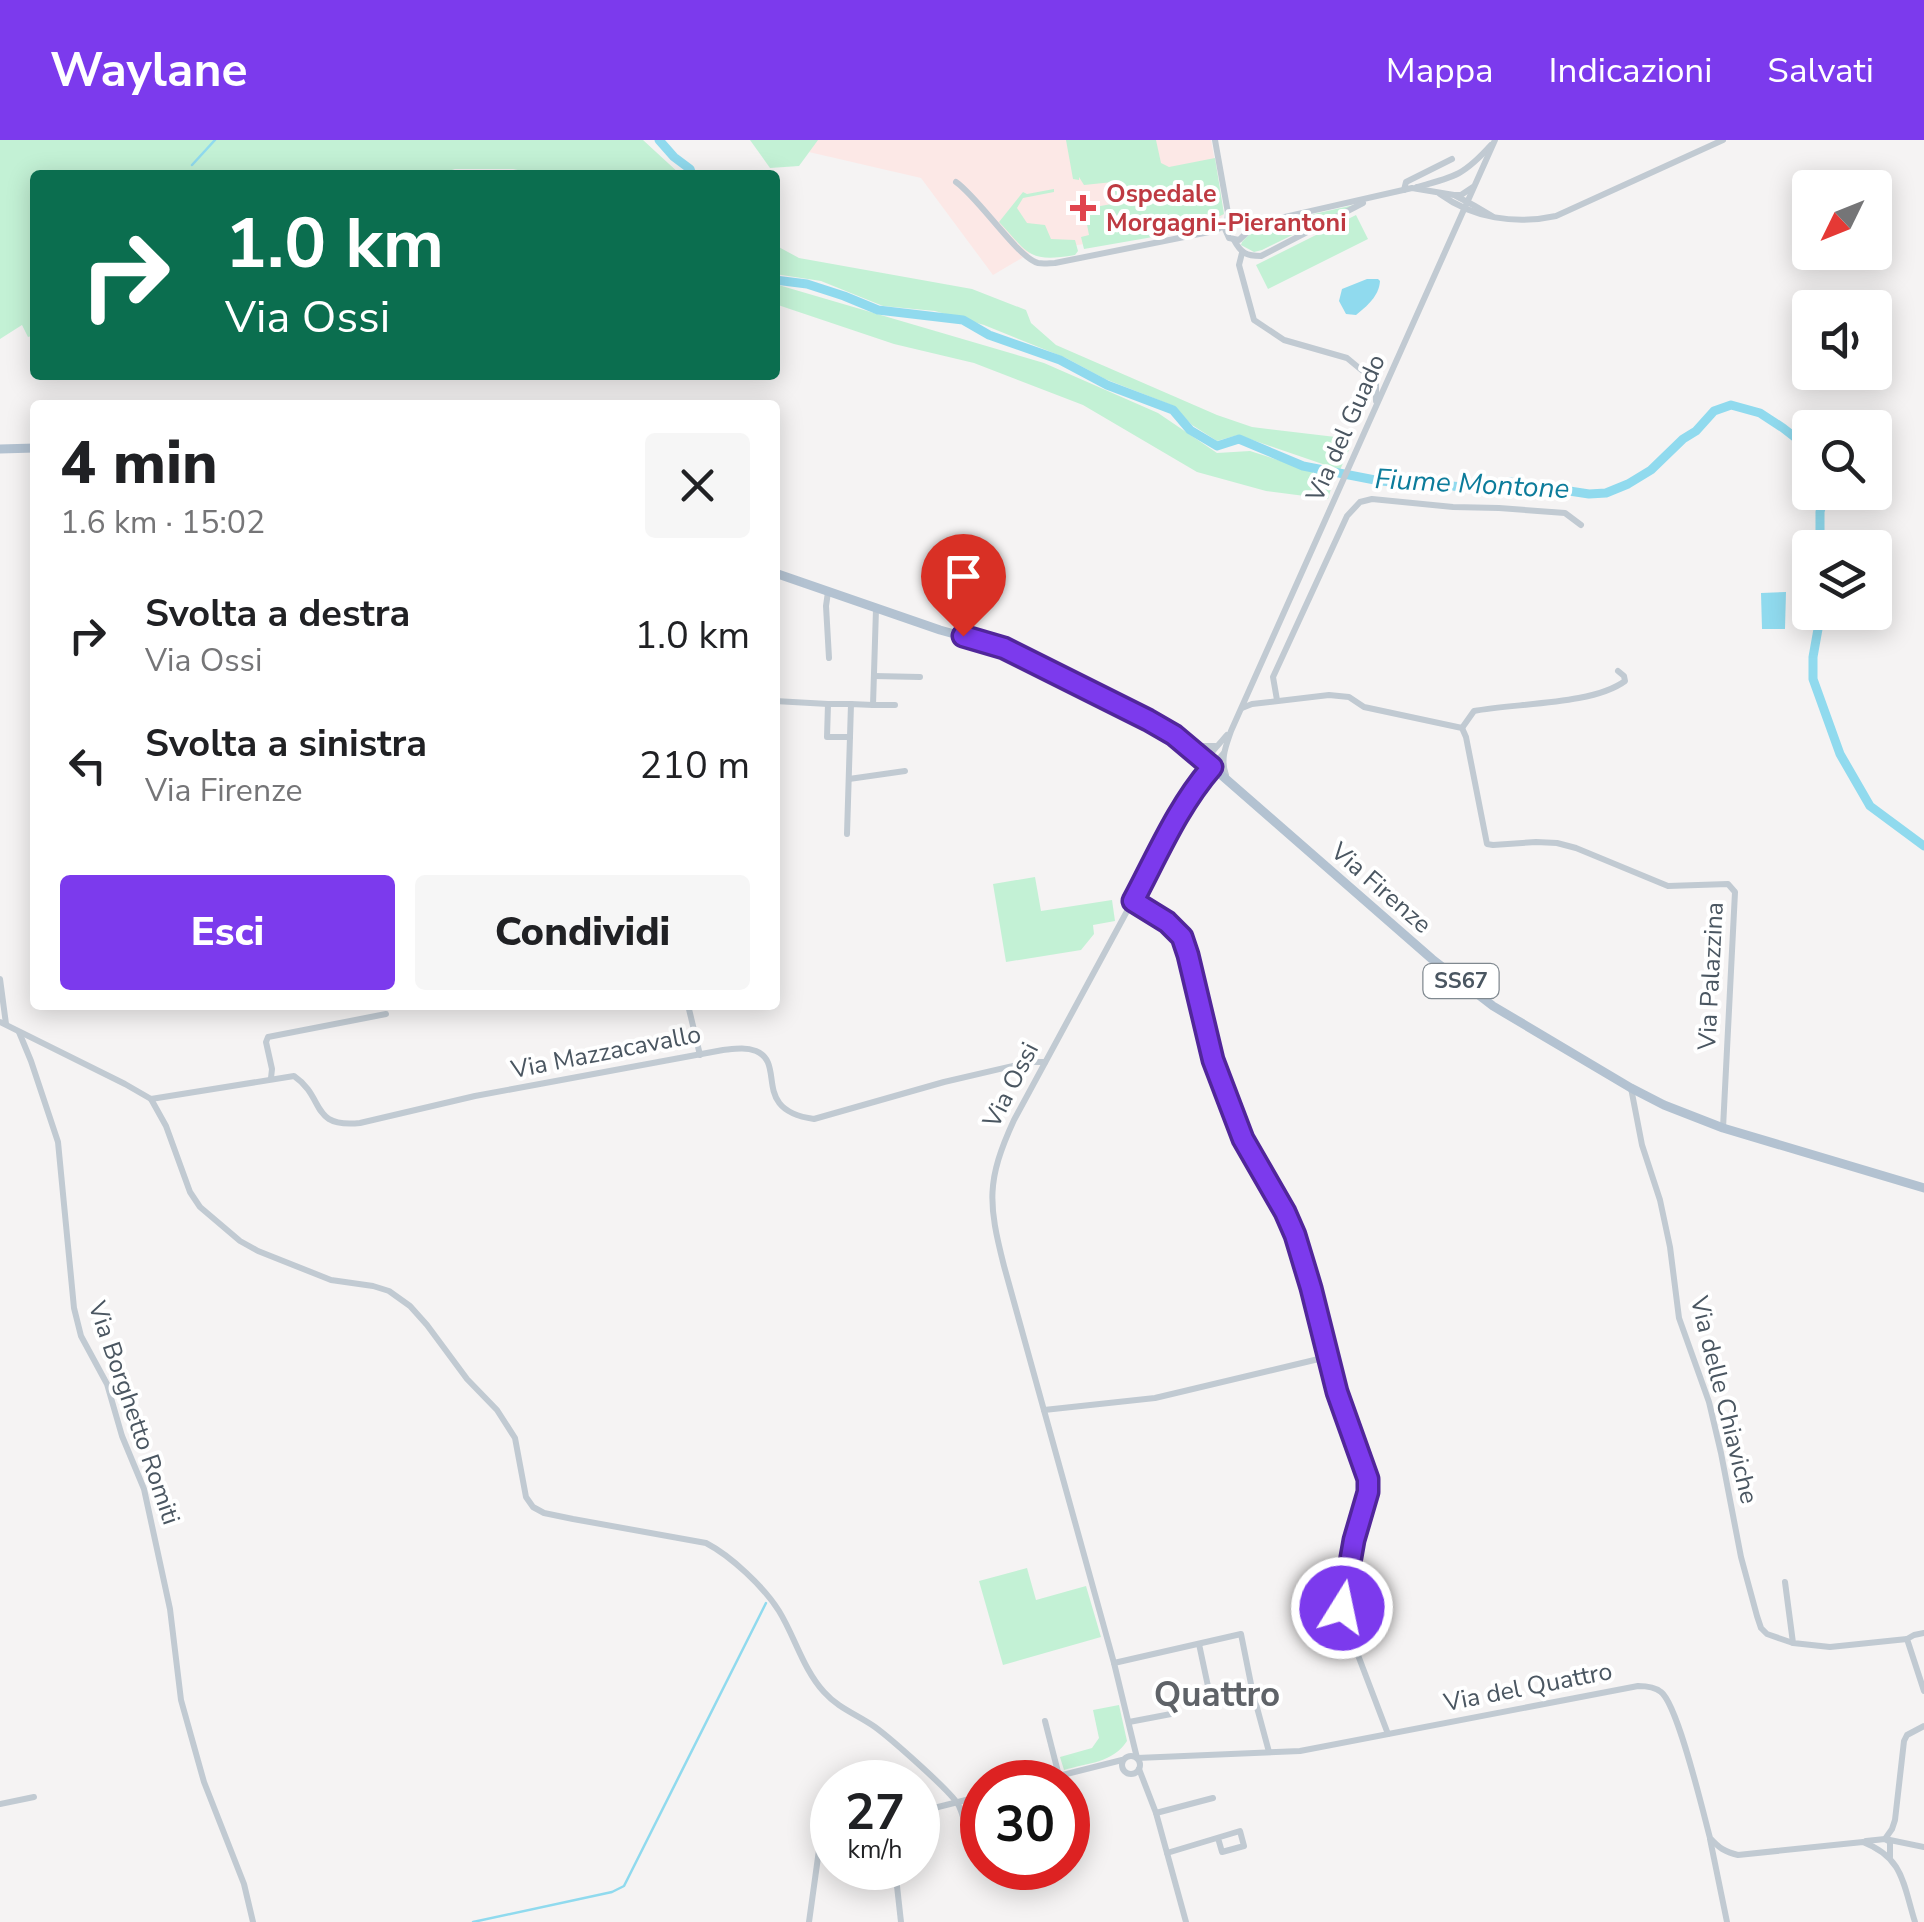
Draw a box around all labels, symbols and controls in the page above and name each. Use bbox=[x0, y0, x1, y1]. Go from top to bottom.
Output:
text: Waylane bbox=[50, 37, 247, 103]
text: Mappa bbox=[1386, 47, 1494, 94]
text: Indicazioni bbox=[1549, 47, 1712, 94]
text: Salvati bbox=[1767, 47, 1874, 94]
north arrow bbox=[1792, 170, 1892, 270]
map controls bbox=[1792, 170, 1892, 630]
place label: Ospedale Morgagni-Pierantoni bbox=[1106, 177, 1347, 240]
marker: Ospedale Morgagni-Pierantoni bbox=[1070, 195, 1096, 221]
text: 1.0 km bbox=[225, 196, 444, 292]
icon: right bbox=[60, 210, 190, 340]
text: Via Ossi bbox=[225, 287, 390, 348]
button: sound bbox=[1792, 290, 1892, 390]
street label: Via del Guado bbox=[1298, 349, 1394, 508]
button: search bbox=[1792, 410, 1892, 510]
text: 4 min bbox=[60, 422, 218, 504]
button: close bbox=[645, 433, 750, 538]
water label: Fiume Montone bbox=[1374, 460, 1570, 508]
text: 1.6 km · 15:02 bbox=[60, 501, 265, 544]
button: layers bbox=[1792, 530, 1892, 630]
pin bbox=[921, 534, 1006, 637]
icon: arrive bbox=[936, 549, 991, 604]
text: Svolta a destra bbox=[145, 588, 410, 639]
icon: right bbox=[60, 608, 115, 663]
text: 1.0 km bbox=[634, 610, 750, 661]
text: Via Ossi bbox=[145, 639, 262, 682]
text: Svolta a sinistra bbox=[145, 718, 427, 769]
icon: left bbox=[60, 738, 115, 793]
text: 210 m bbox=[639, 740, 750, 791]
text: Via Firenze bbox=[145, 769, 303, 812]
street label: Via Firenze bbox=[1323, 834, 1439, 941]
button: Esci bbox=[60, 875, 395, 990]
button: Condividi bbox=[415, 875, 750, 990]
street label: Via Palazzina bbox=[1690, 901, 1732, 1052]
road number: SS67 bbox=[1424, 964, 1498, 998]
street label: Via Mazzacavallo bbox=[507, 1017, 704, 1087]
street label: Via Ossi bbox=[975, 1036, 1047, 1134]
street label: Via delle Chiaviche bbox=[1682, 1292, 1766, 1507]
street label: Via Borghetto Romiti bbox=[80, 1296, 188, 1529]
position arrow bbox=[1290, 1556, 1394, 1660]
street label: Via del Quattro bbox=[1440, 1654, 1615, 1720]
district label: Quattro bbox=[1154, 1671, 1280, 1718]
speed limit sign: 30 bbox=[960, 1760, 1090, 1890]
text: 27 bbox=[845, 1778, 905, 1847]
text: km/h bbox=[847, 1833, 903, 1867]

